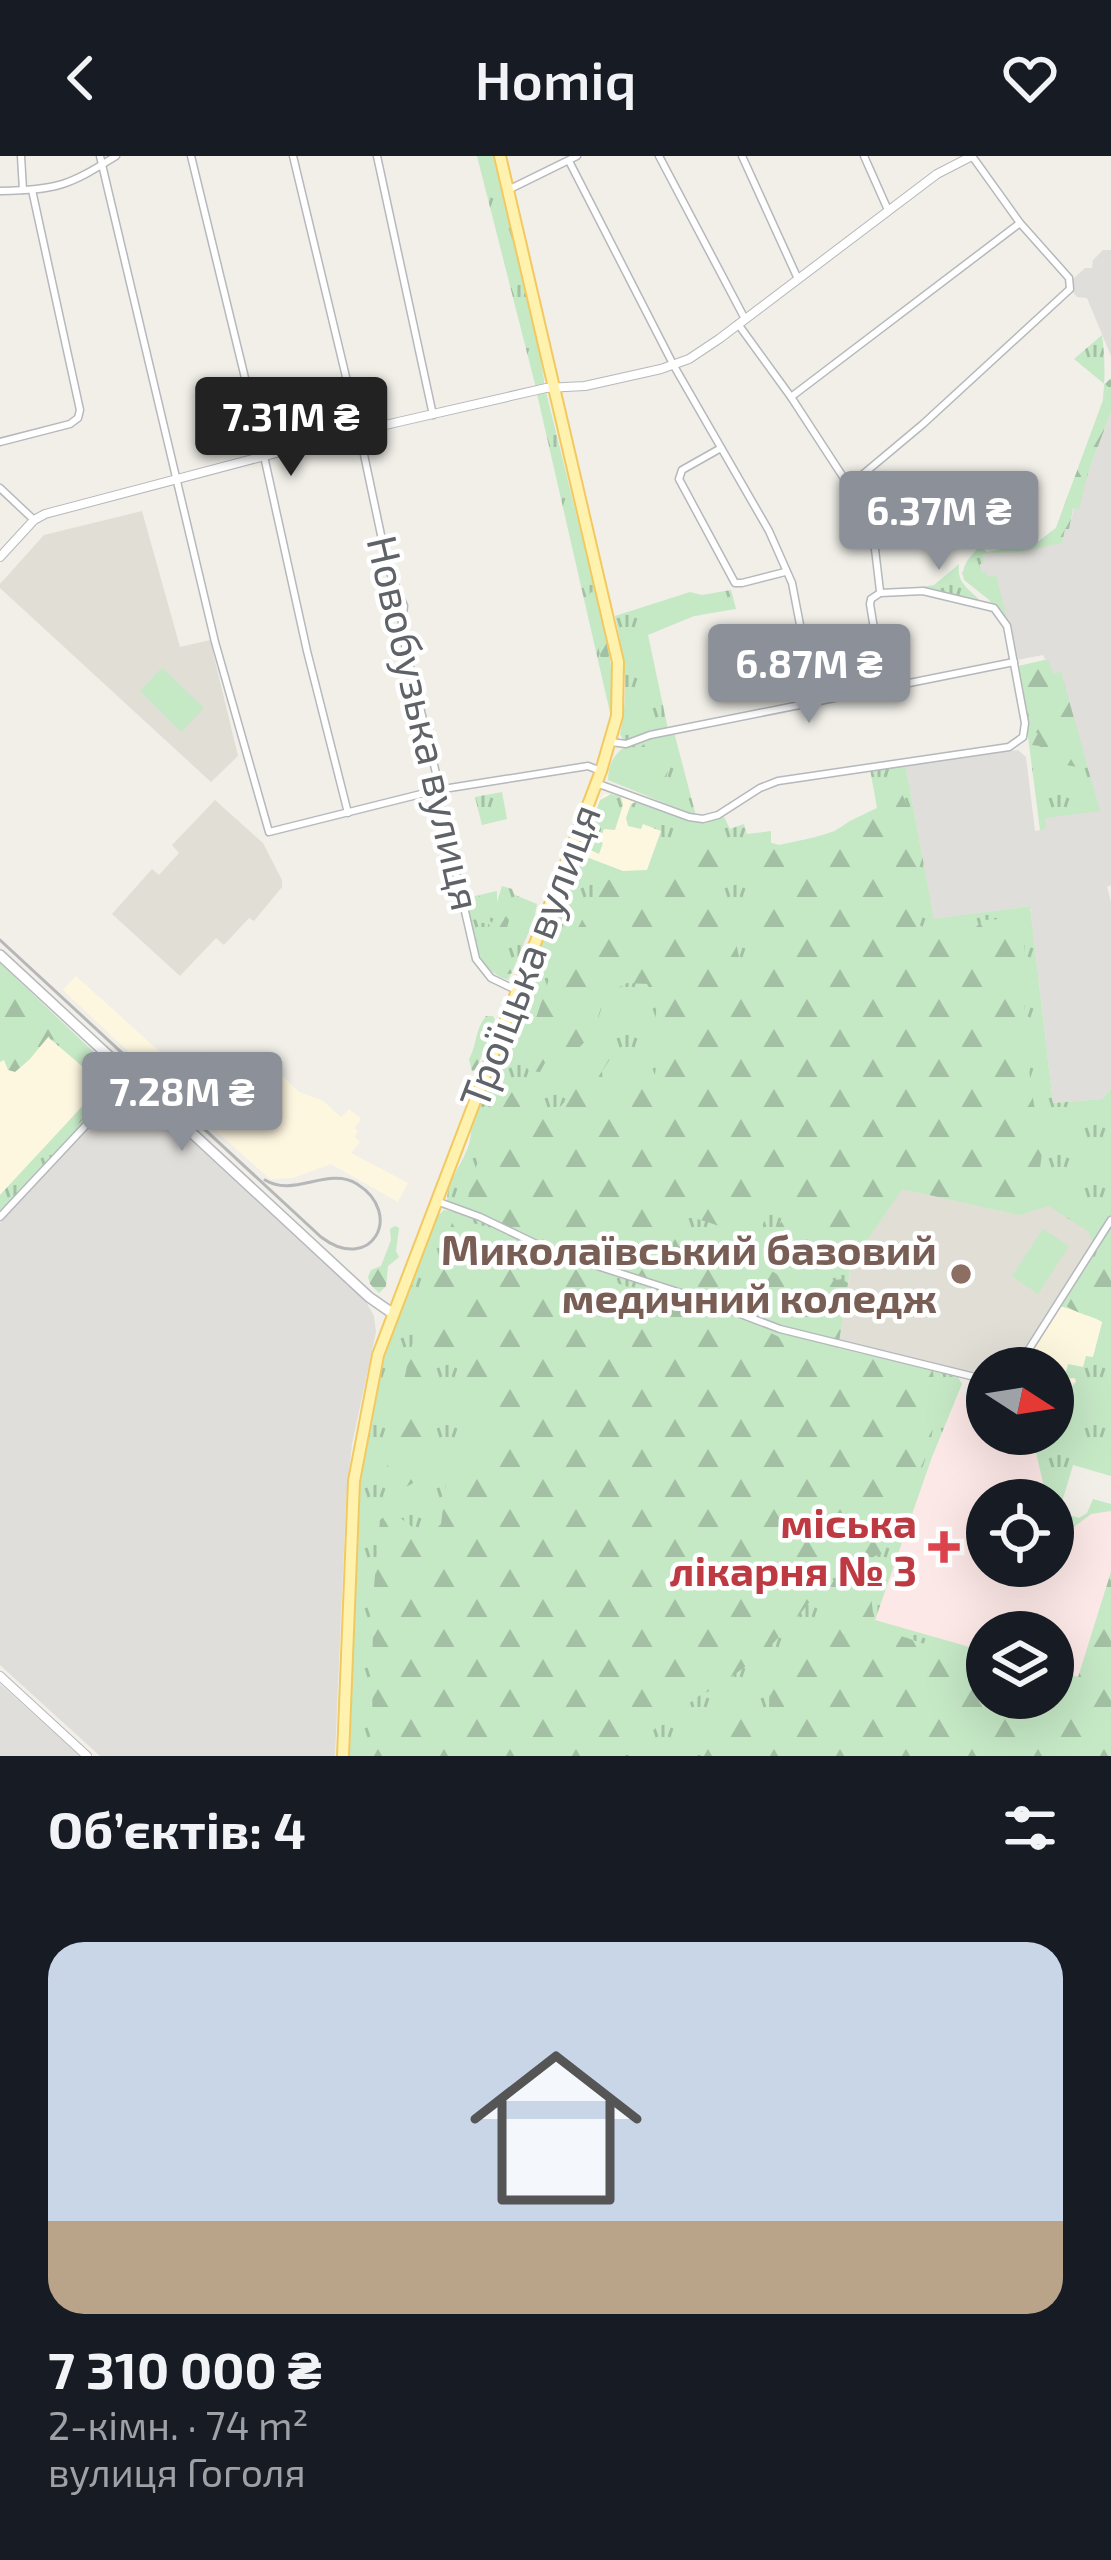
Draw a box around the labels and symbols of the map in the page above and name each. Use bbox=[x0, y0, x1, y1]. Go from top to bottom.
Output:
pin: 7.31M ₴ bbox=[180, 377, 402, 479]
pin: 6.37M ₴ bbox=[828, 471, 1050, 573]
street label: Новобузька вулиця bbox=[358, 530, 493, 915]
pin: 6.87M ₴ bbox=[698, 624, 920, 726]
street label: Троїцька вулиця bbox=[447, 796, 610, 1115]
pin: 7.28M ₴ bbox=[71, 1052, 293, 1154]
place label: Миколаївський базовий медичний коледж bbox=[441, 1223, 937, 1321]
marker: Миколаївський базовий медичний коледж bbox=[948, 1261, 974, 1287]
north arrow bbox=[966, 1347, 1074, 1455]
place label: міська лікарня № 3 bbox=[670, 1496, 917, 1594]
marker: міська лікарня № 3 bbox=[928, 1531, 960, 1563]

